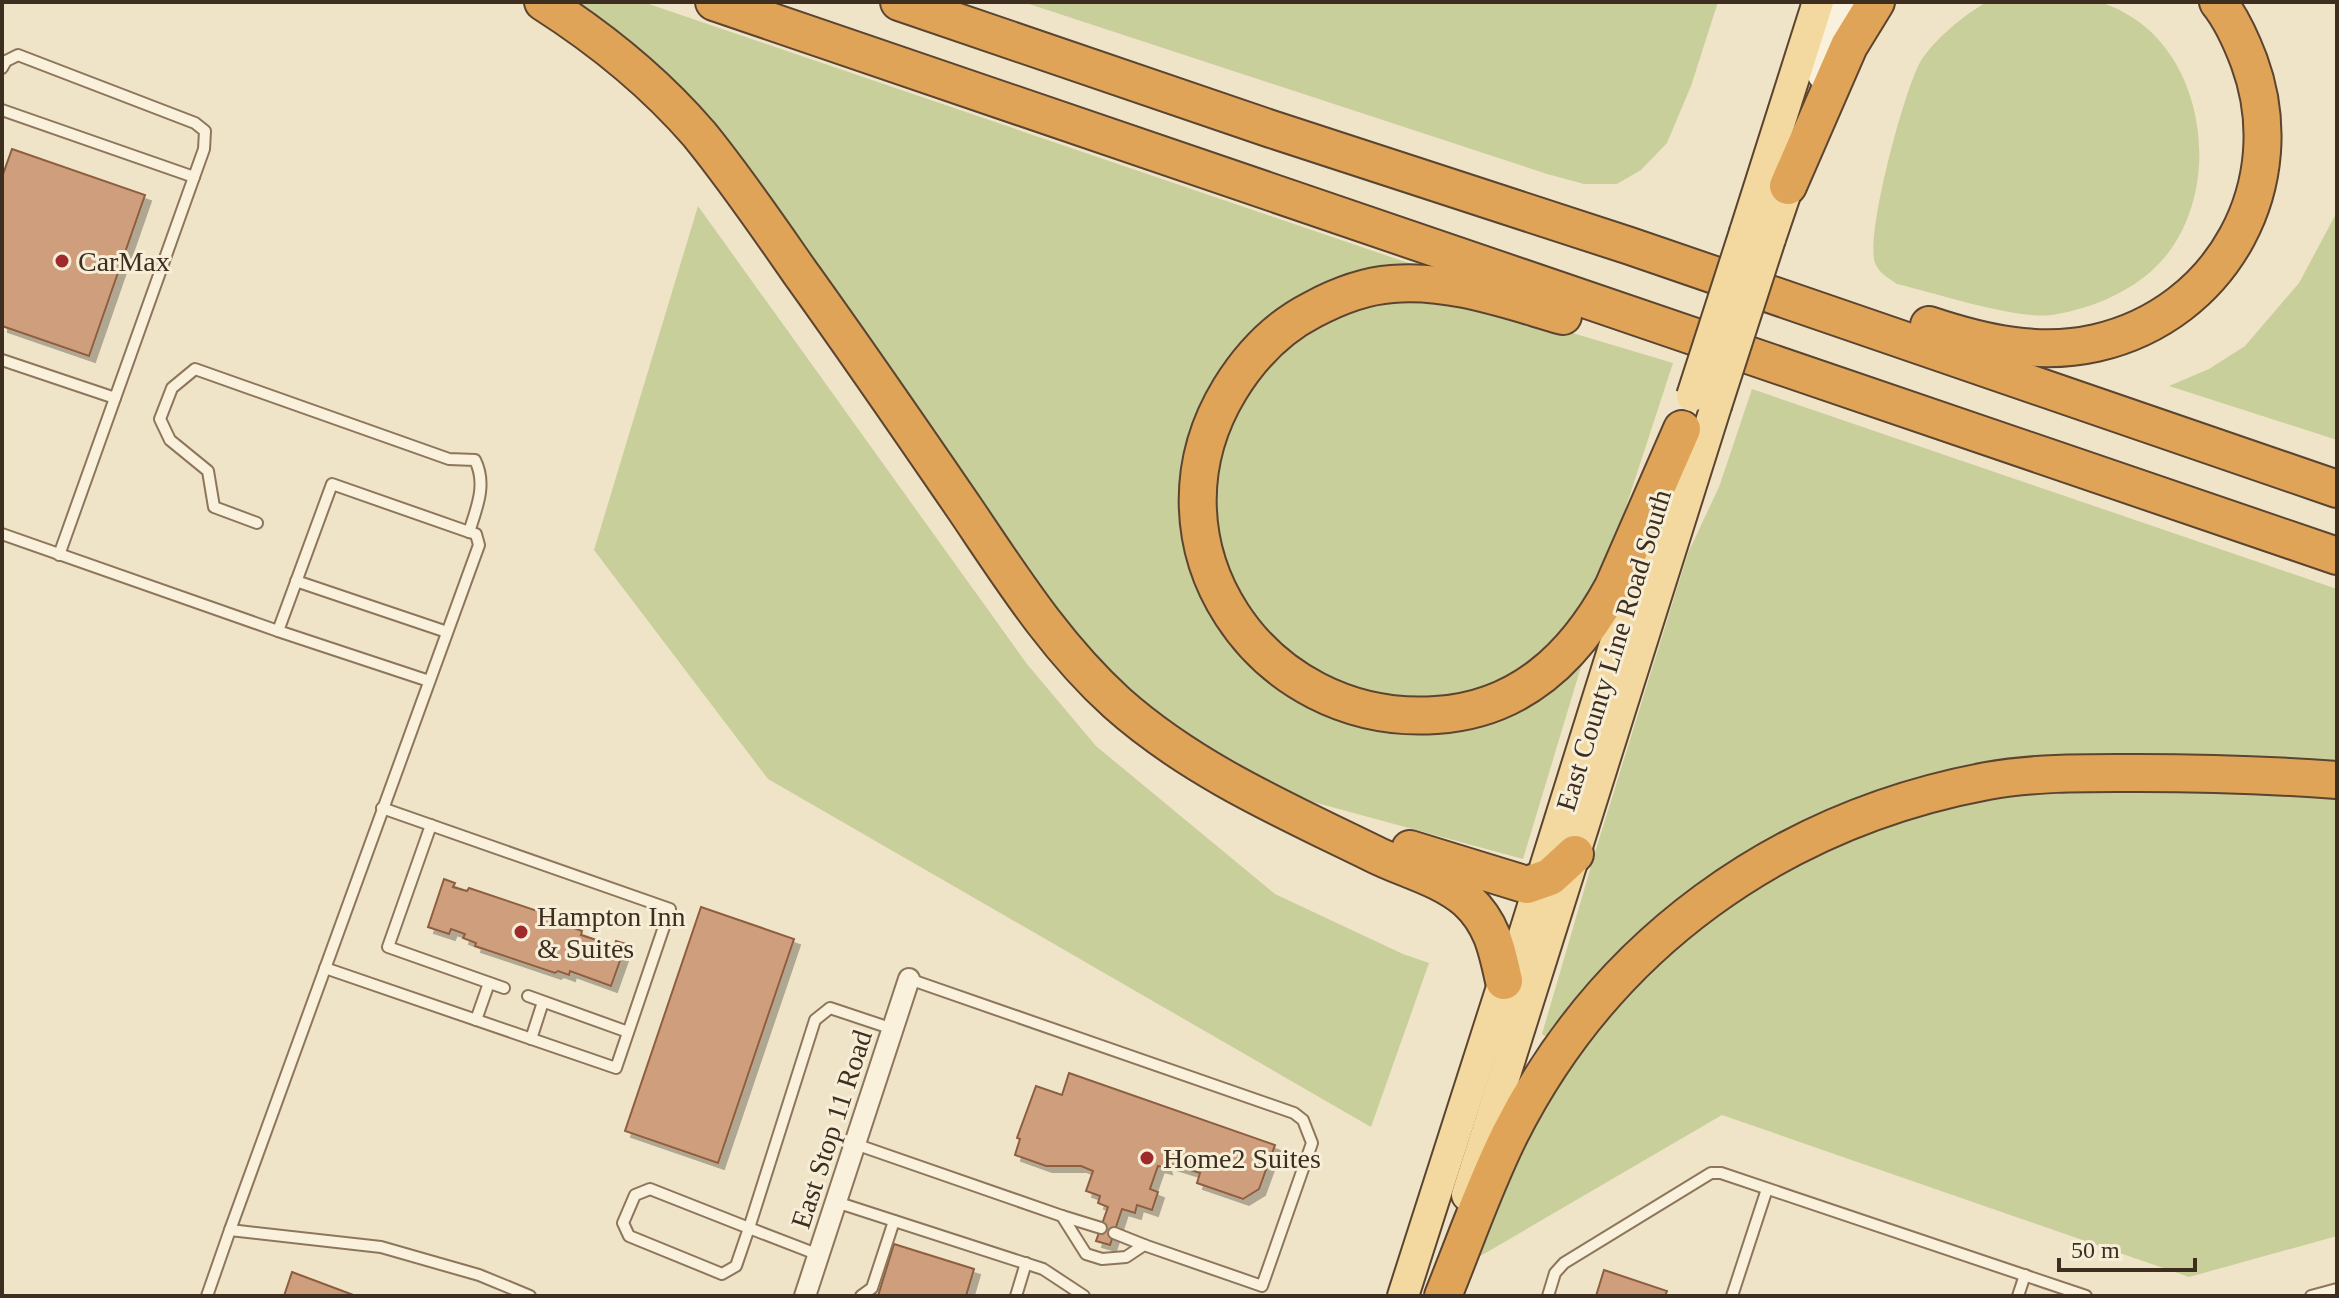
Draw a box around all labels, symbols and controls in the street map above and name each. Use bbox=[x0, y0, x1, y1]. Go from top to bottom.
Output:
place label: CarMax bbox=[78, 246, 170, 277]
marker: CarMax bbox=[53, 252, 71, 270]
street label: East County Line Road South bbox=[1550, 486, 1677, 815]
place label: Hampton Inn & Suites bbox=[537, 901, 686, 964]
marker: Hampton Inn & Suites bbox=[512, 923, 530, 941]
street label: East Stop 11 Road bbox=[785, 1026, 878, 1232]
place label: Home2 Suites bbox=[1163, 1143, 1321, 1174]
marker: Home2 Suites bbox=[1138, 1149, 1156, 1167]
scale bar bbox=[2059, 1222, 2195, 1272]
text: 50 m bbox=[2071, 1237, 2120, 1263]

